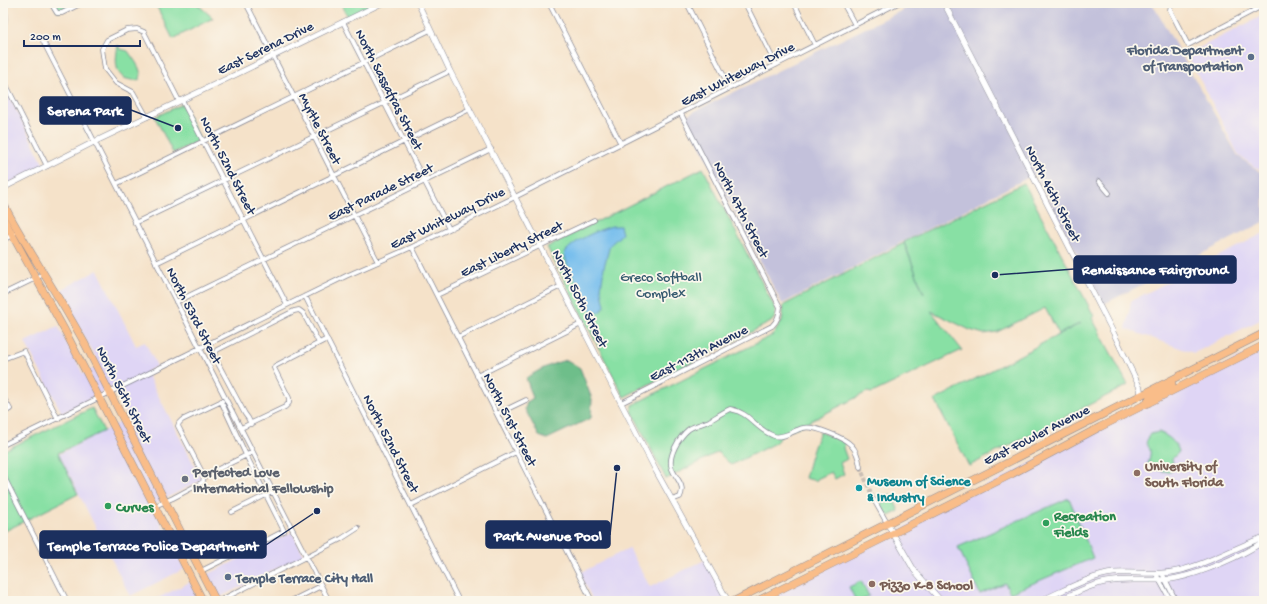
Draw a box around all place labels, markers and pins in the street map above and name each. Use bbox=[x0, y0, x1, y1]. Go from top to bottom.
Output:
place label: Florida Department of Transportation bbox=[1126, 43, 1244, 76]
marker: Florida Department of Transportation bbox=[1246, 52, 1256, 62]
callout: Serena Park bbox=[40, 97, 131, 124]
callout: Renaissance Fairground bbox=[1074, 256, 1236, 283]
place label: University of South Florida bbox=[1145, 459, 1225, 492]
place label: Perfected Love International Fellowship bbox=[192, 465, 334, 498]
marker: University of South Florida bbox=[1132, 468, 1142, 478]
marker: Perfected Love International Fellowship bbox=[180, 474, 190, 484]
place label: Museum of Science & Industry bbox=[867, 474, 971, 507]
marker: Museum of Science & Industry bbox=[854, 483, 864, 493]
place label: Curves bbox=[115, 500, 155, 517]
marker: Curves bbox=[103, 501, 113, 511]
place label: Recreation Fields bbox=[1053, 509, 1116, 542]
marker: Recreation Fields bbox=[1041, 518, 1051, 528]
callout: Park Avenue Pool bbox=[486, 521, 610, 548]
callout: Temple Terrace Police Department bbox=[40, 531, 266, 558]
place label: Temple Terrace City Hall bbox=[235, 571, 373, 588]
marker: Temple Terrace City Hall bbox=[223, 572, 233, 582]
place label: Pizzo K-8 School bbox=[879, 578, 973, 595]
marker: Pizzo K-8 School bbox=[867, 579, 877, 589]

